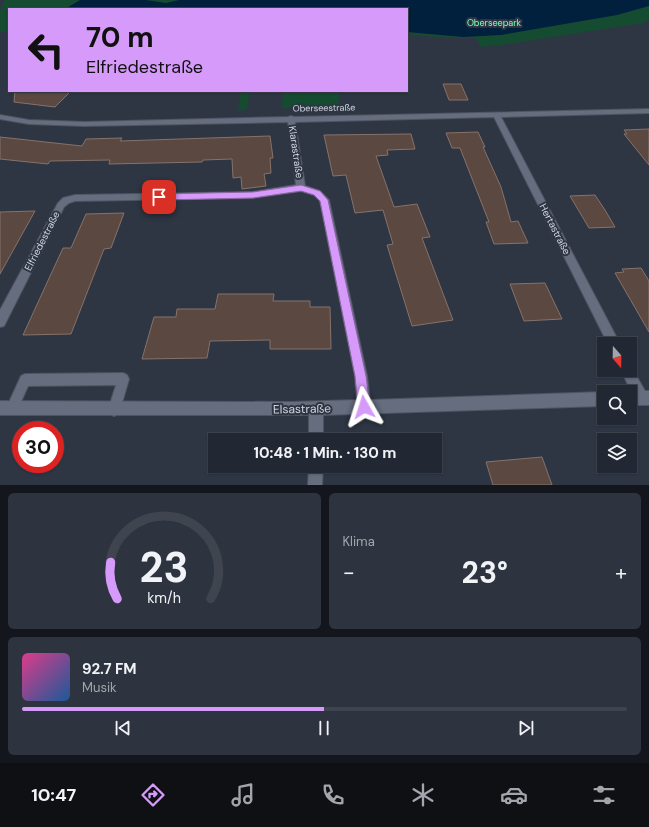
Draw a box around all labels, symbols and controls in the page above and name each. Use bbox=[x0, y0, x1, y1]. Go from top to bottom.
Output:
park label: Oberseepark bbox=[467, 17, 522, 29]
text: 70 m bbox=[86, 19, 154, 56]
icon: left bbox=[20, 24, 72, 76]
text: Elfriedestraße bbox=[86, 55, 203, 79]
street label: Oberseestraße bbox=[293, 101, 355, 115]
street label: Klarastraße bbox=[286, 125, 306, 179]
pin bbox=[142, 180, 176, 214]
icon: arrive bbox=[148, 186, 170, 208]
street label: Hertastraße bbox=[537, 201, 574, 257]
street label: Elfriedestraße bbox=[21, 209, 63, 273]
north arrow bbox=[597, 337, 637, 377]
map controls bbox=[597, 337, 637, 473]
button: search bbox=[597, 385, 637, 425]
position arrow bbox=[343, 386, 385, 428]
street label: Elsastraße bbox=[273, 400, 331, 418]
speed limit sign: 30 bbox=[12, 421, 64, 473]
button: layers bbox=[597, 433, 637, 473]
text: 10:48 · 1 Min. · 130 m bbox=[254, 443, 396, 463]
text: Klima bbox=[343, 533, 375, 550]
text: 23 bbox=[140, 541, 189, 595]
text: 23° bbox=[462, 553, 508, 592]
text: − bbox=[343, 558, 355, 587]
text: + bbox=[615, 558, 627, 587]
text: km/h bbox=[147, 589, 181, 607]
text: 92.7 FM bbox=[82, 659, 137, 679]
text: Musik bbox=[82, 679, 117, 696]
icon: previous bbox=[112, 717, 134, 739]
icon: pause bbox=[313, 717, 335, 739]
icon: next bbox=[515, 717, 537, 739]
icon: directions bbox=[139, 781, 167, 809]
icon: music bbox=[229, 781, 257, 809]
icon: phone bbox=[319, 781, 347, 809]
icon: climate bbox=[409, 781, 437, 809]
icon: car bbox=[500, 781, 528, 809]
icon: filters bbox=[590, 781, 618, 809]
text: 10:47 bbox=[31, 783, 76, 807]

